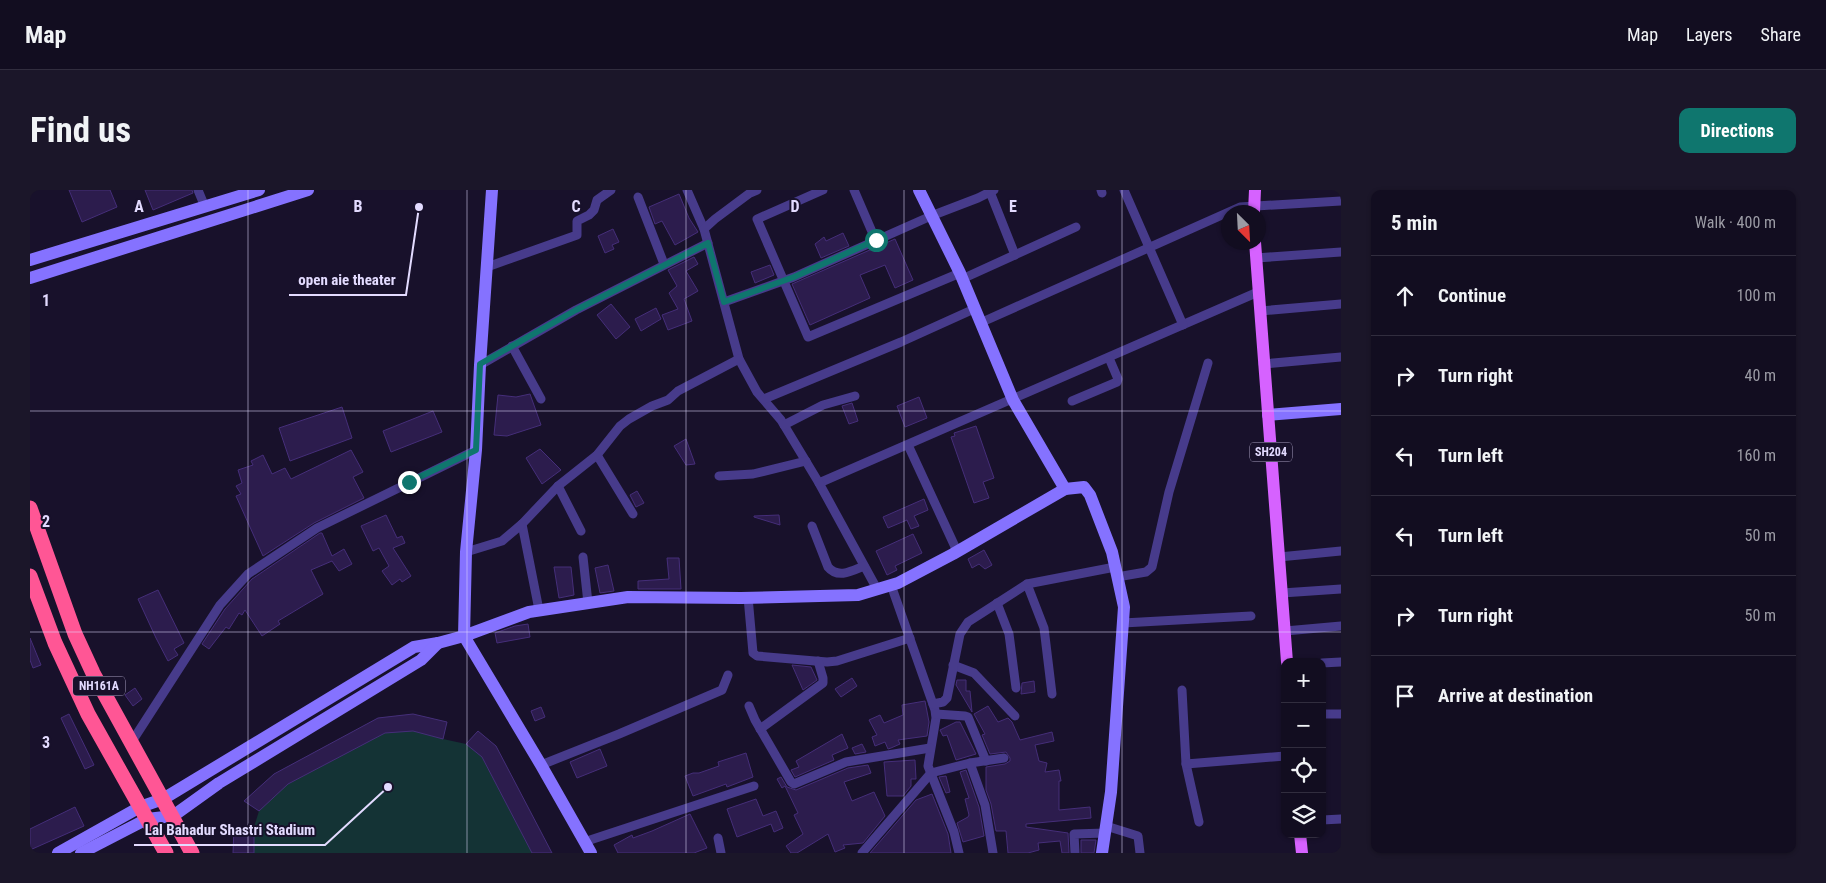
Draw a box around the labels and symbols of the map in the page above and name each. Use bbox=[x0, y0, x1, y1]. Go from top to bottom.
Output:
text: A bbox=[134, 197, 144, 216]
text: B bbox=[354, 197, 363, 216]
text: C bbox=[571, 197, 581, 216]
text: D bbox=[790, 197, 800, 216]
text: E bbox=[1009, 197, 1017, 216]
north arrow bbox=[1221, 205, 1266, 250]
route start bbox=[865, 229, 888, 252]
callout: open aie theater bbox=[289, 265, 406, 295]
text: open aie theater bbox=[298, 271, 396, 289]
text: 1 bbox=[42, 291, 50, 310]
road number: SH204 bbox=[1250, 442, 1292, 462]
route end bbox=[398, 471, 421, 494]
text: 2 bbox=[42, 512, 50, 531]
road number: NH161A bbox=[73, 676, 125, 696]
text: 3 bbox=[42, 733, 50, 752]
callout: Lal Bahadur Shastri Stadium bbox=[134, 815, 325, 845]
text: Lal Bahadur Shastri Stadium bbox=[145, 821, 315, 839]

